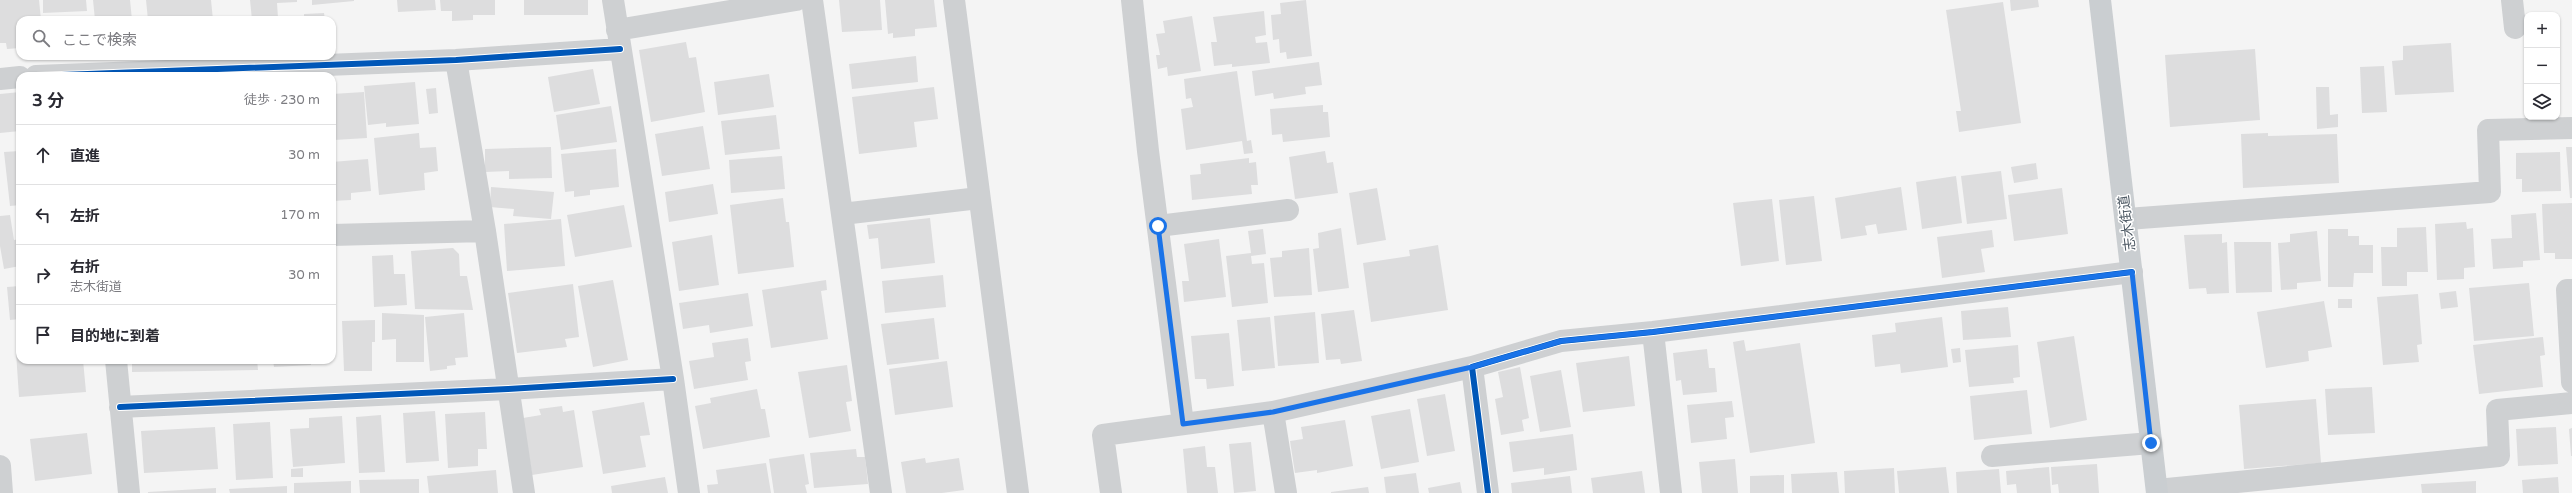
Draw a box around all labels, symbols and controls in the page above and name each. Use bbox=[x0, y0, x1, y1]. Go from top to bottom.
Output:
map controls bbox=[2524, 12, 2560, 120]
button: + bbox=[2524, 12, 2560, 48]
search box bbox=[16, 16, 336, 60]
icon: search bbox=[30, 27, 52, 49]
text: ここで検索 bbox=[62, 31, 137, 49]
button: − bbox=[2524, 48, 2560, 84]
button: layers bbox=[2524, 84, 2560, 120]
text: 3 分 bbox=[32, 90, 64, 111]
text: 徒歩 · 230 m bbox=[244, 92, 320, 108]
icon: ahead bbox=[32, 144, 54, 166]
text: 直進 bbox=[70, 147, 100, 165]
text: 30 m bbox=[288, 147, 320, 163]
street label: 志木街道 bbox=[2115, 194, 2139, 252]
icon: left bbox=[32, 204, 54, 226]
text: 左折 bbox=[70, 207, 100, 225]
text: 170 m bbox=[280, 207, 320, 223]
route start bbox=[1149, 217, 1167, 235]
text: 右折 bbox=[70, 258, 100, 276]
icon: right bbox=[32, 264, 54, 286]
text: 30 m bbox=[288, 267, 320, 283]
text: 志木街道 bbox=[70, 279, 122, 295]
icon: arrive bbox=[32, 324, 54, 346]
text: 目的地に到着 bbox=[70, 327, 160, 345]
route end bbox=[2142, 434, 2160, 452]

